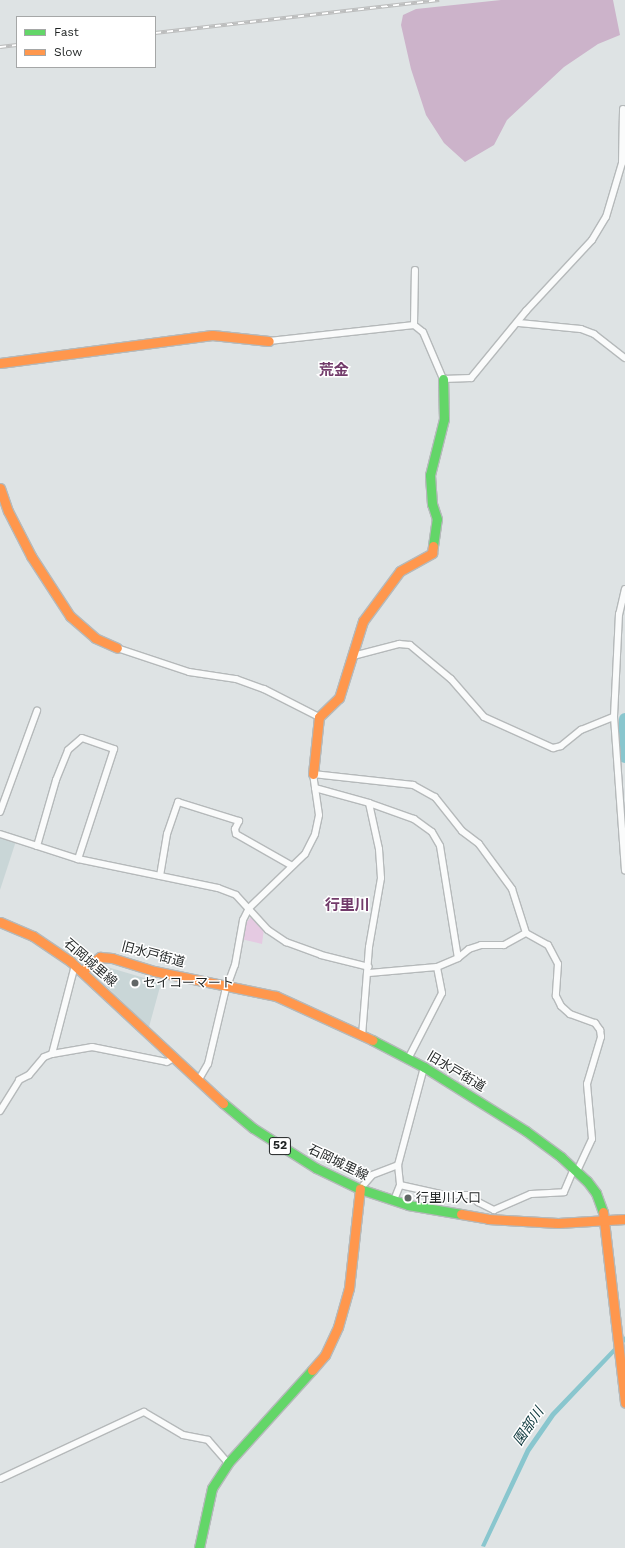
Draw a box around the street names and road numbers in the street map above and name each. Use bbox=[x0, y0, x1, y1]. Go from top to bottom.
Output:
street label: 石岡城里線 bbox=[60, 936, 120, 990]
street label: 旧水戸街道 bbox=[120, 939, 186, 971]
street label: 旧水戸街道 bbox=[424, 1049, 488, 1095]
road number: 52 bbox=[268, 1136, 292, 1156]
street label: 石岡城里線 bbox=[305, 1142, 371, 1184]

